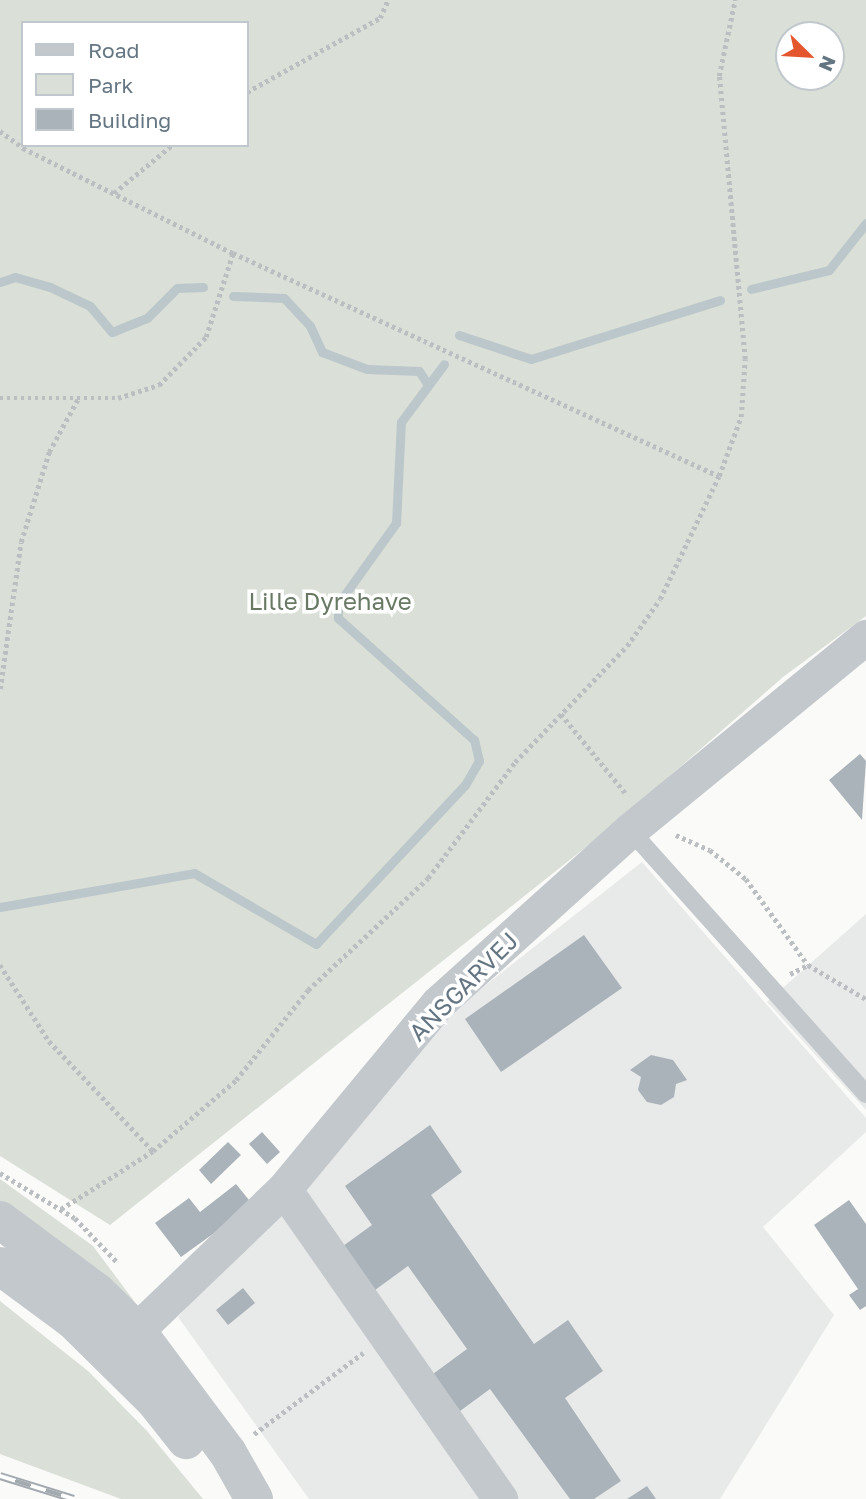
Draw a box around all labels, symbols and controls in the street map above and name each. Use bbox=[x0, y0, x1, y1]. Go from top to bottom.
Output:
legend bbox=[21, 21, 248, 147]
north arrow bbox=[775, 21, 845, 91]
text: Road bbox=[88, 37, 139, 63]
text: N bbox=[814, 53, 841, 75]
text: Park bbox=[88, 72, 133, 98]
text: Building bbox=[88, 107, 171, 133]
park label: Lille Dyrehave bbox=[248, 587, 412, 615]
street label: ANSGARVEJ bbox=[403, 926, 523, 1046]

